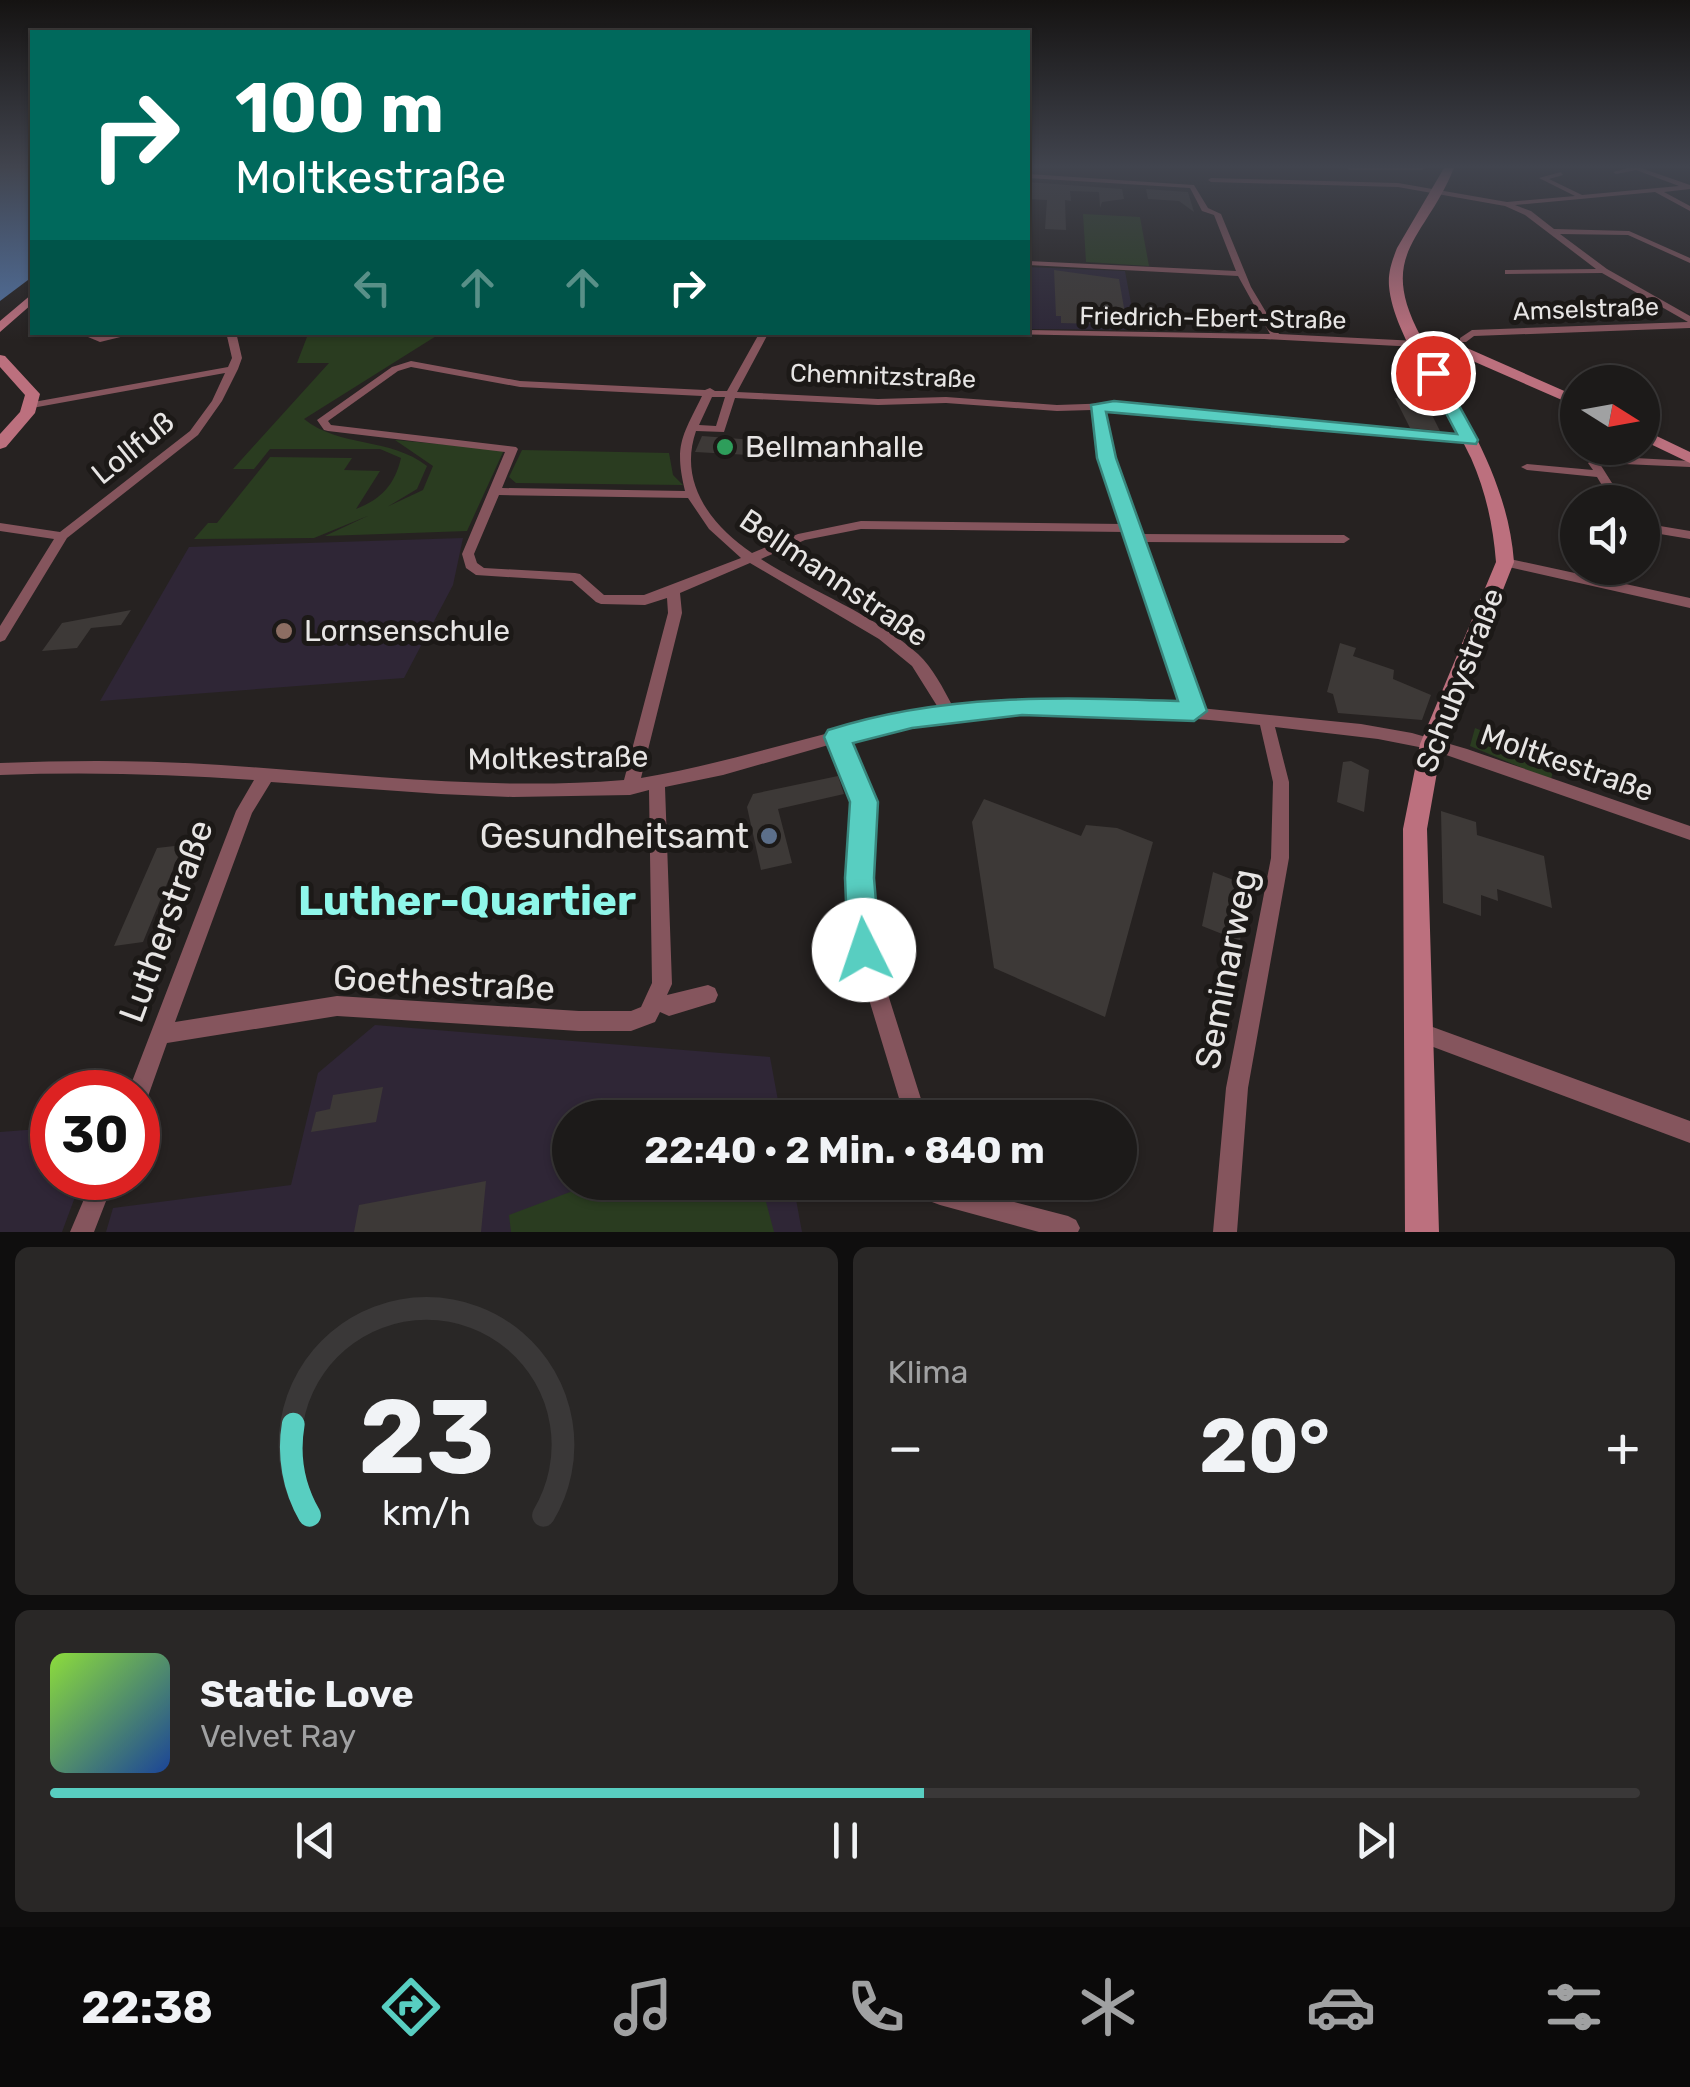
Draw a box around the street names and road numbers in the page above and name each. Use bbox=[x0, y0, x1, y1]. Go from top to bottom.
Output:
street label: Amselstraße bbox=[1512, 292, 1660, 326]
street label: Friedrich-Ebert-Straße bbox=[1079, 301, 1347, 335]
street label: Chemnitzstraße bbox=[789, 358, 977, 394]
street label: Lollfuß bbox=[85, 404, 181, 492]
street label: Bellmannstraße bbox=[733, 502, 935, 654]
street label: Schubystraße bbox=[1408, 583, 1512, 777]
street label: Moltkestraße bbox=[1476, 717, 1658, 809]
street label: Moltkestraße bbox=[467, 738, 649, 778]
street label: Lutherstraße bbox=[110, 814, 222, 1028]
street label: Seminarweg bbox=[1186, 865, 1266, 1073]
street label: Goethestraße bbox=[332, 956, 556, 1010]

